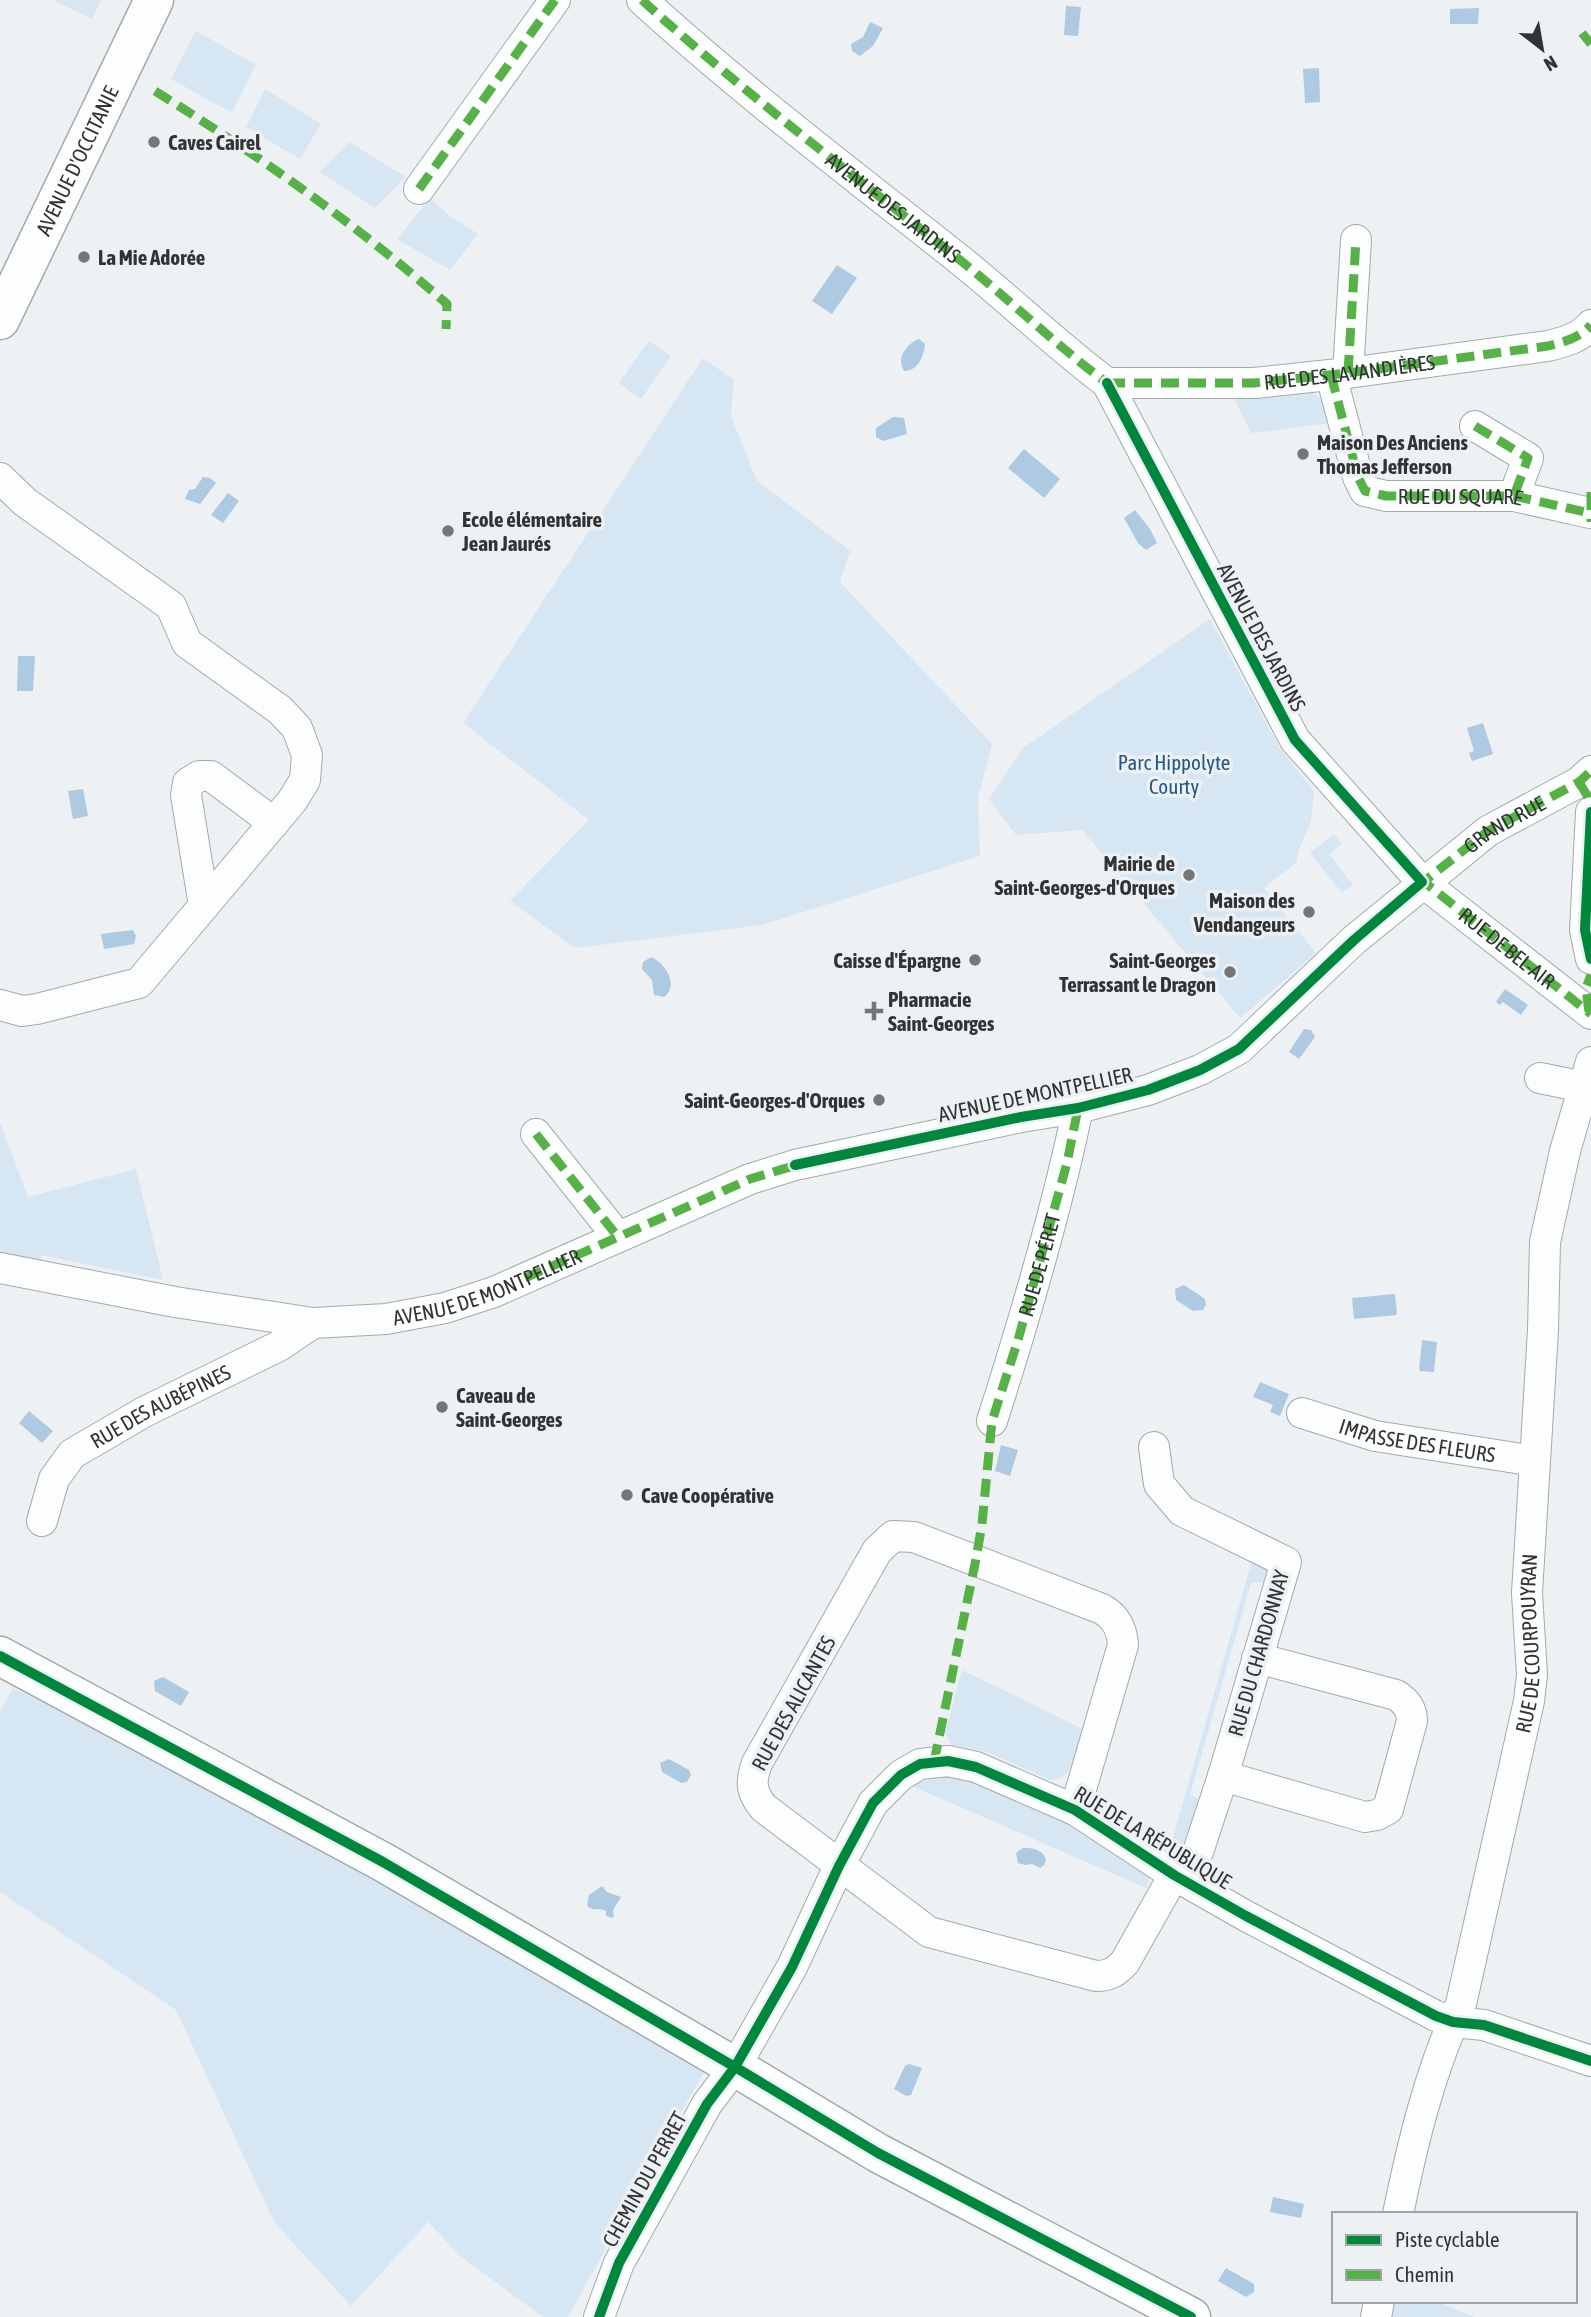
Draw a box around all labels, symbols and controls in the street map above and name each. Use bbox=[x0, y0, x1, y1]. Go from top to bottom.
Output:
north arrow bbox=[1507, 14, 1577, 84]
text: N bbox=[1540, 51, 1561, 76]
street label: AVENUE D'OCCITANIE bbox=[31, 82, 123, 239]
place label: Caves Cairel bbox=[168, 130, 261, 154]
marker: Caves Cairel bbox=[146, 134, 162, 150]
street label: AVENUE DES JARDINS bbox=[822, 147, 965, 268]
place label: La Mie Adorée bbox=[98, 245, 205, 269]
marker: La Mie Adorée bbox=[76, 249, 92, 265]
street label: RUE DES LAVANDIÈRES bbox=[1263, 349, 1437, 394]
place label: Maison Des Anciens Thomas Jefferson bbox=[1317, 430, 1468, 478]
marker: Maison Des Anciens Thomas Jefferson bbox=[1295, 446, 1311, 462]
street label: RUE DU SQUARE bbox=[1398, 484, 1525, 510]
place label: Ecole élémentaire Jean Jaurés bbox=[461, 507, 602, 555]
marker: Ecole élémentaire Jean Jaurés bbox=[440, 523, 456, 539]
street label: AVENUE DES JARDINS bbox=[1213, 559, 1311, 715]
park label: Parc Hippolyte Courty bbox=[1118, 750, 1230, 798]
street label: GRAND RUE bbox=[1459, 791, 1549, 858]
place label: Mairie de Saint-Georges-d'Orques bbox=[994, 851, 1176, 899]
marker: Mairie de Saint-Georges-d'Orques bbox=[1181, 867, 1197, 883]
place label: Maison des Vendangeurs bbox=[1193, 888, 1296, 936]
street label: RUE DE BEL-AIR bbox=[1455, 902, 1561, 993]
marker: Maison des Vendangeurs bbox=[1301, 904, 1317, 920]
place label: Caisse d'Épargne bbox=[833, 948, 961, 972]
place label: Saint-Georges Terrassant le Dragon bbox=[1059, 948, 1217, 996]
marker: Caisse d'Épargne bbox=[967, 952, 983, 968]
marker: Saint-Georges Terrassant le Dragon bbox=[1222, 964, 1238, 980]
place label: Pharmacie Saint-Georges bbox=[888, 987, 995, 1035]
marker: Pharmacie Saint-Georges bbox=[866, 1003, 882, 1019]
street label: AVENUE DE MONTPELLIER bbox=[936, 1062, 1135, 1126]
place label: Saint-Georges-d'Orques bbox=[684, 1088, 866, 1112]
marker: Saint-Georges-d'Orques bbox=[871, 1092, 887, 1108]
street label: RUE DE PÉRET bbox=[1013, 1211, 1065, 1319]
street label: AVENUE DE MONTPELLIER bbox=[391, 1243, 585, 1329]
street label: RUE DES AUBÉPINES bbox=[86, 1360, 234, 1453]
place label: Caveau de Saint-Georges bbox=[456, 1383, 563, 1431]
marker: Caveau de Saint-Georges bbox=[434, 1399, 450, 1415]
street label: IMPASSE DES FLEURS bbox=[1336, 1414, 1497, 1467]
place label: Cave Coopérative bbox=[641, 1483, 774, 1507]
marker: Cave Coopérative bbox=[619, 1487, 635, 1503]
street label: RUE DE COURPOUYRAN bbox=[1510, 1553, 1544, 1735]
street label: RUE DU CHARDONNAY bbox=[1223, 1567, 1293, 1739]
street label: RUE DES ALICANTES bbox=[746, 1631, 840, 1774]
street label: RUE DE LA RÉPUBLIQUE bbox=[1070, 1781, 1236, 1893]
street label: CHEMIN DU PERRET bbox=[597, 2107, 691, 2251]
legend bbox=[1332, 2212, 1577, 2303]
text: Piste cyclable bbox=[1395, 2227, 1500, 2251]
text: Chemin bbox=[1395, 2262, 1454, 2286]

